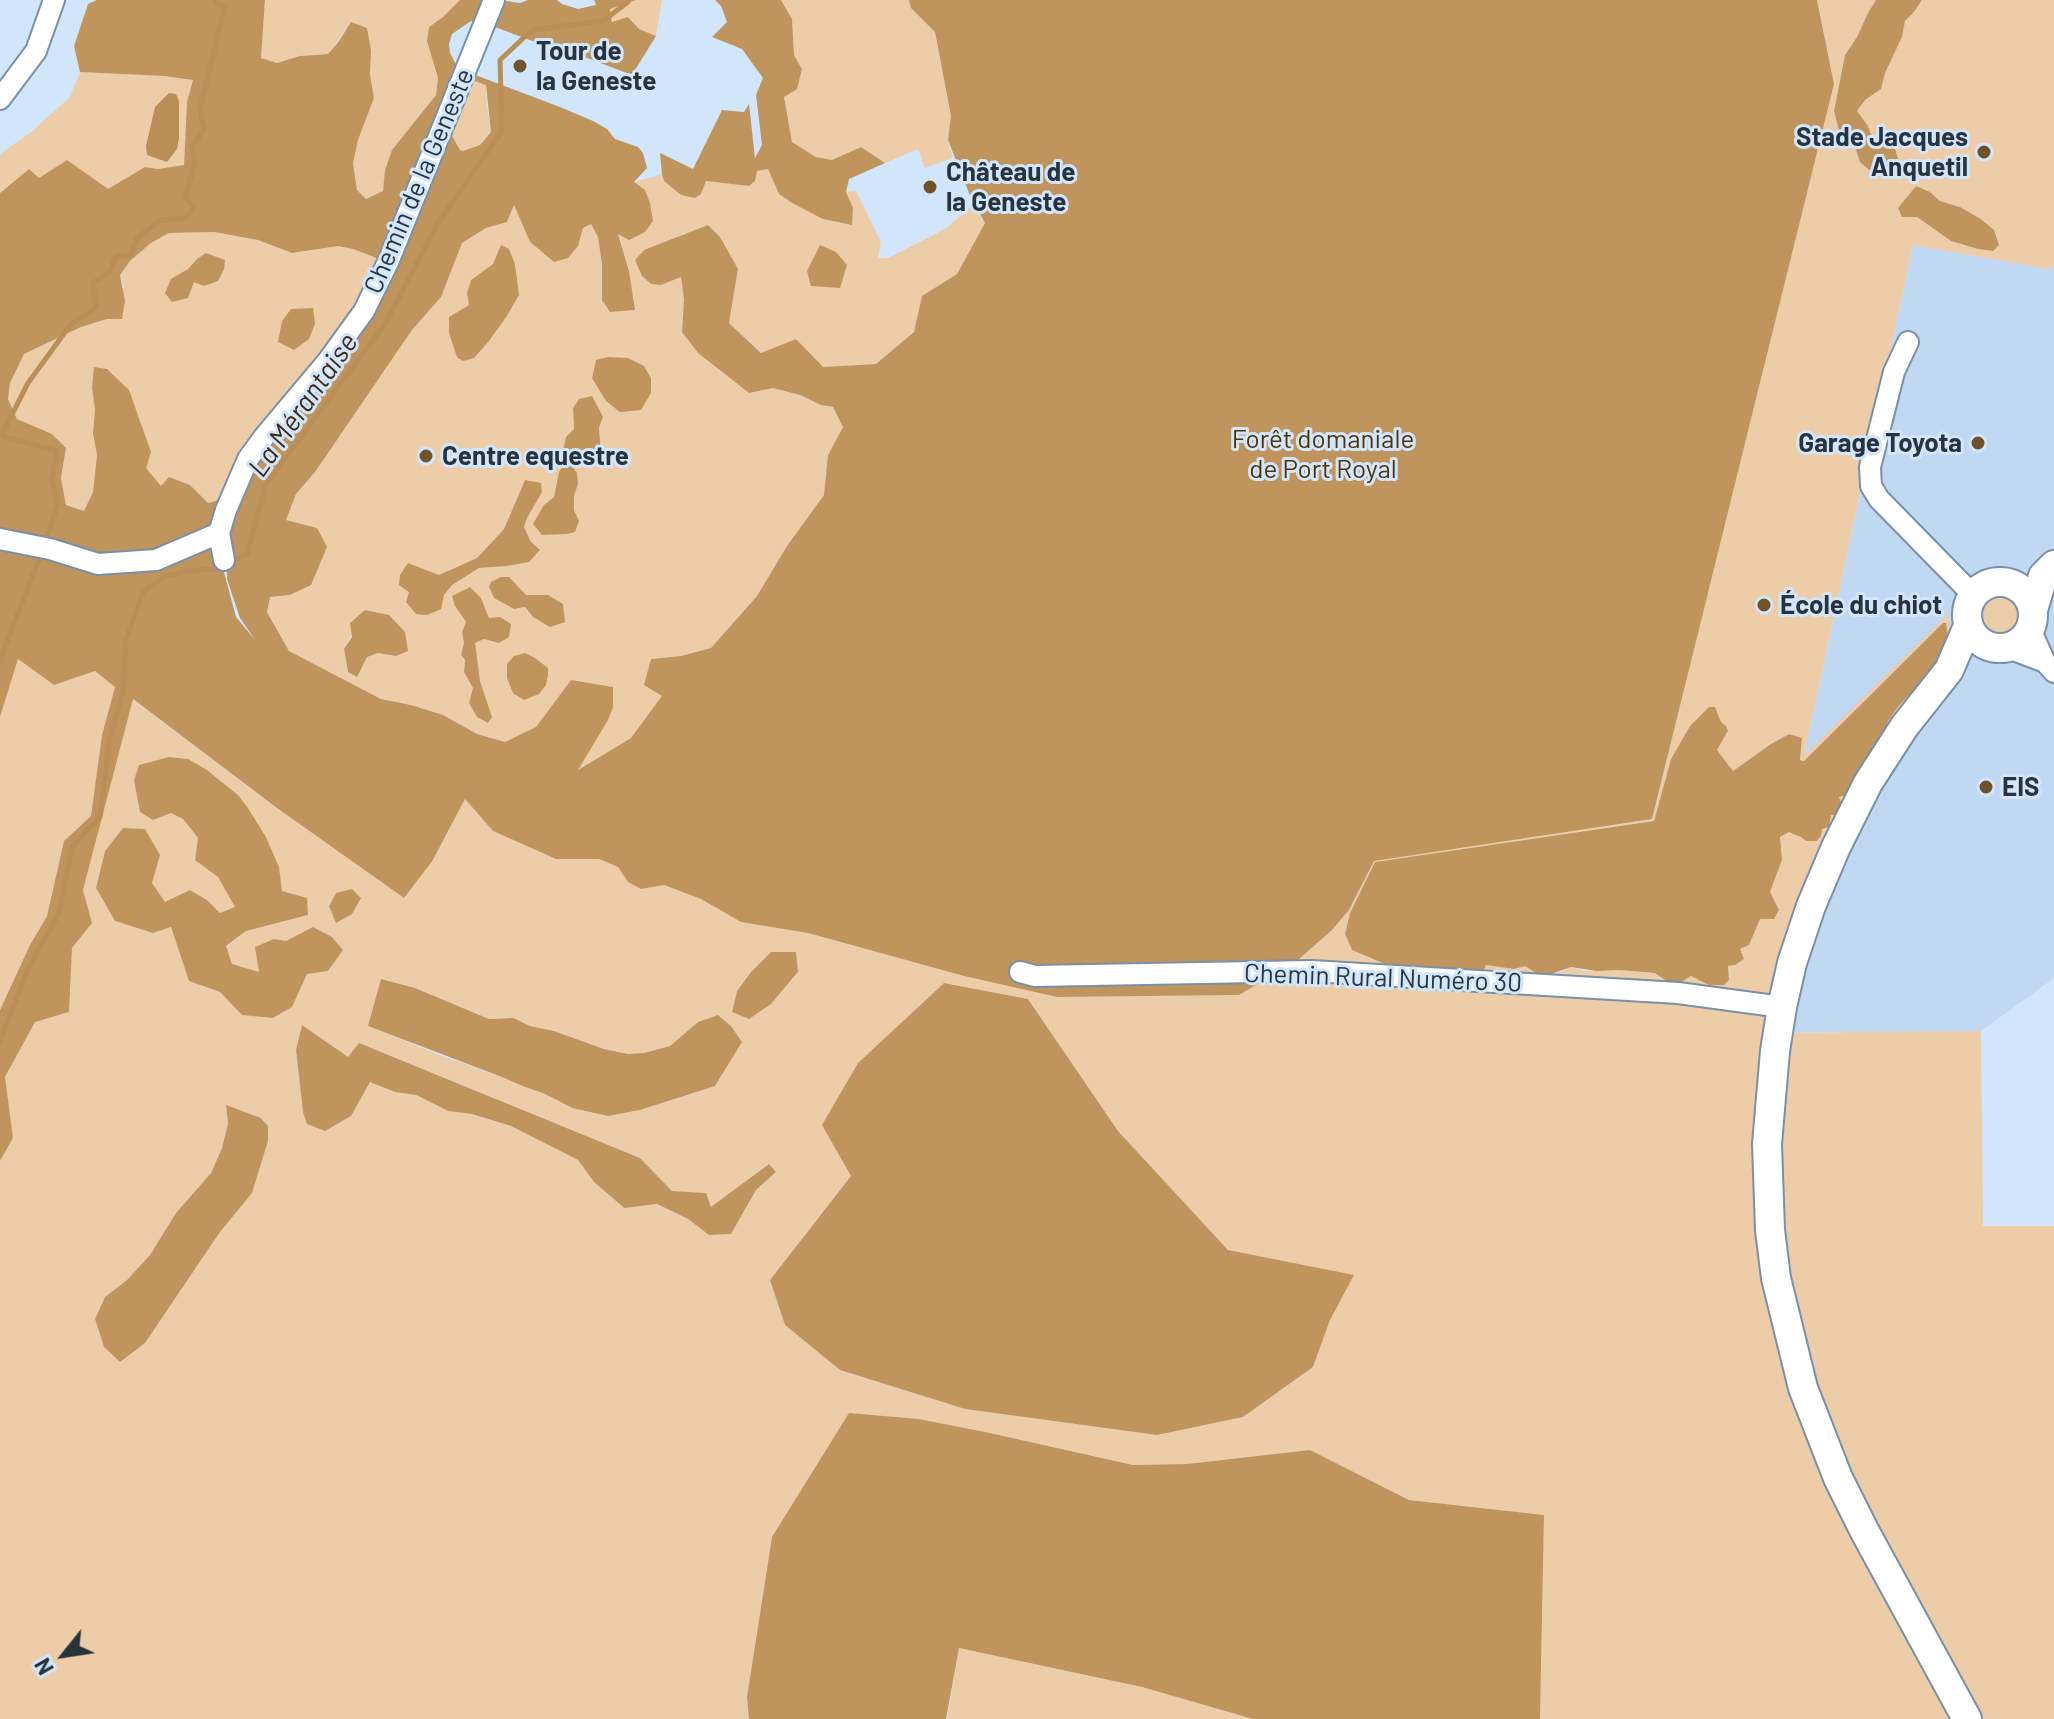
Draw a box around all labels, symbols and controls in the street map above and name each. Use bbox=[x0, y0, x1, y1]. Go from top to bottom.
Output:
place label: Tour de la Geneste bbox=[536, 35, 656, 96]
marker: Tour de la Geneste bbox=[511, 57, 529, 75]
street label: Chemin de la Geneste bbox=[358, 64, 480, 298]
place label: Stade Jacques Anquetil bbox=[1796, 121, 1968, 182]
marker: Stade Jacques Anquetil bbox=[1975, 143, 1993, 161]
place label: Château de la Geneste bbox=[946, 156, 1076, 218]
marker: Château de la Geneste bbox=[921, 178, 939, 196]
water label: La Mérantaise bbox=[241, 327, 365, 483]
park label: Forêt domaniale de Port Royal bbox=[1232, 423, 1414, 484]
place label: Garage Toyota bbox=[1798, 427, 1962, 459]
marker: Garage Toyota bbox=[1969, 434, 1987, 452]
place label: Centre equestre bbox=[442, 440, 629, 472]
marker: Centre equestre bbox=[417, 447, 435, 465]
place label: École du chiot bbox=[1780, 589, 1942, 621]
marker: École du chiot bbox=[1755, 596, 1773, 614]
place label: EIS bbox=[2002, 771, 2039, 803]
marker: EIS bbox=[1977, 778, 1995, 796]
street label: Chemin Rural Numéro 30 bbox=[1244, 958, 1522, 998]
north arrow bbox=[24, 1615, 104, 1695]
text: N bbox=[28, 1654, 58, 1680]

